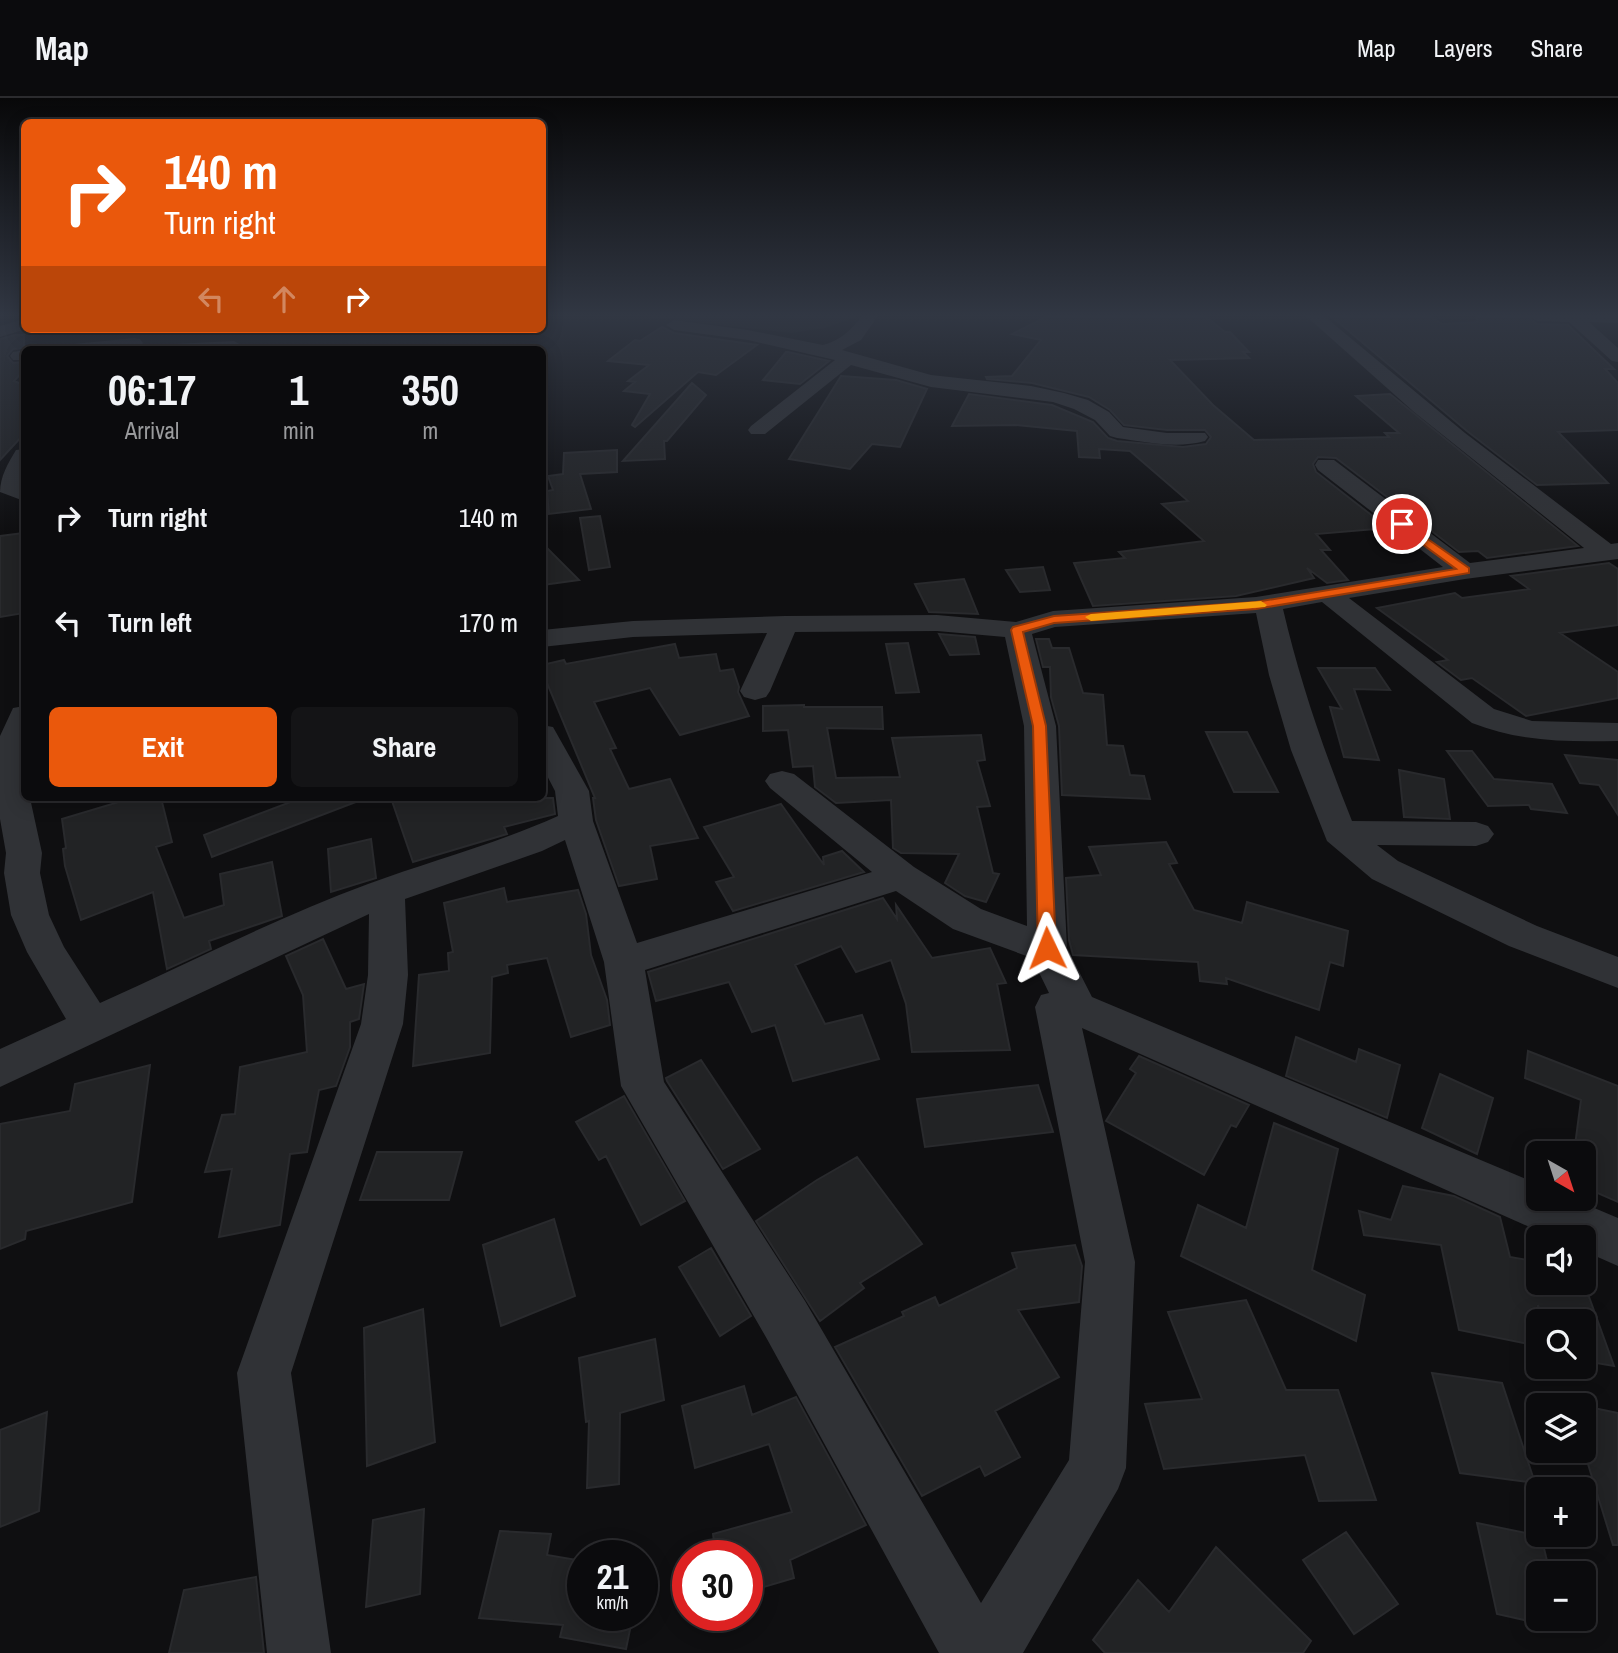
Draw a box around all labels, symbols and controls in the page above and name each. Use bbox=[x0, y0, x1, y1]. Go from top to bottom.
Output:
text: Map bbox=[35, 26, 89, 70]
text: Map bbox=[1357, 32, 1395, 64]
text: Layers bbox=[1433, 32, 1492, 64]
text: Share bbox=[1530, 32, 1583, 64]
text: 140 m bbox=[164, 138, 278, 204]
icon: right bbox=[49, 147, 140, 238]
text: Turn right bbox=[164, 201, 276, 244]
icon: left bbox=[192, 280, 230, 318]
icon: ahead bbox=[265, 280, 303, 318]
icon: right bbox=[338, 280, 376, 318]
text: 06:17 bbox=[108, 362, 196, 418]
text: 1 bbox=[289, 362, 308, 418]
text: 350 bbox=[402, 362, 459, 418]
text: Arrival bbox=[125, 415, 179, 446]
text: min bbox=[283, 415, 315, 446]
text: m bbox=[422, 415, 438, 446]
pin bbox=[1372, 494, 1432, 554]
icon: right bbox=[49, 499, 87, 537]
text: Turn right bbox=[108, 500, 207, 535]
text: 140 m bbox=[459, 500, 518, 535]
icon: arrive bbox=[1383, 505, 1421, 543]
icon: left bbox=[49, 604, 87, 642]
text: Turn left bbox=[108, 605, 192, 640]
text: 170 m bbox=[459, 605, 518, 640]
button: Exit bbox=[49, 707, 277, 787]
button: Share bbox=[291, 707, 518, 787]
position arrow bbox=[1010, 911, 1084, 985]
north arrow bbox=[1526, 1141, 1596, 1211]
map controls bbox=[1526, 1141, 1596, 1631]
button: sound bbox=[1526, 1225, 1596, 1295]
button: search bbox=[1526, 1309, 1596, 1379]
button: layers bbox=[1526, 1393, 1596, 1463]
button: + bbox=[1526, 1477, 1596, 1547]
speed limit sign: 30 bbox=[672, 1540, 763, 1631]
text: 21 bbox=[597, 1553, 628, 1600]
button: − bbox=[1526, 1561, 1596, 1631]
text: km/h bbox=[597, 1590, 629, 1615]

